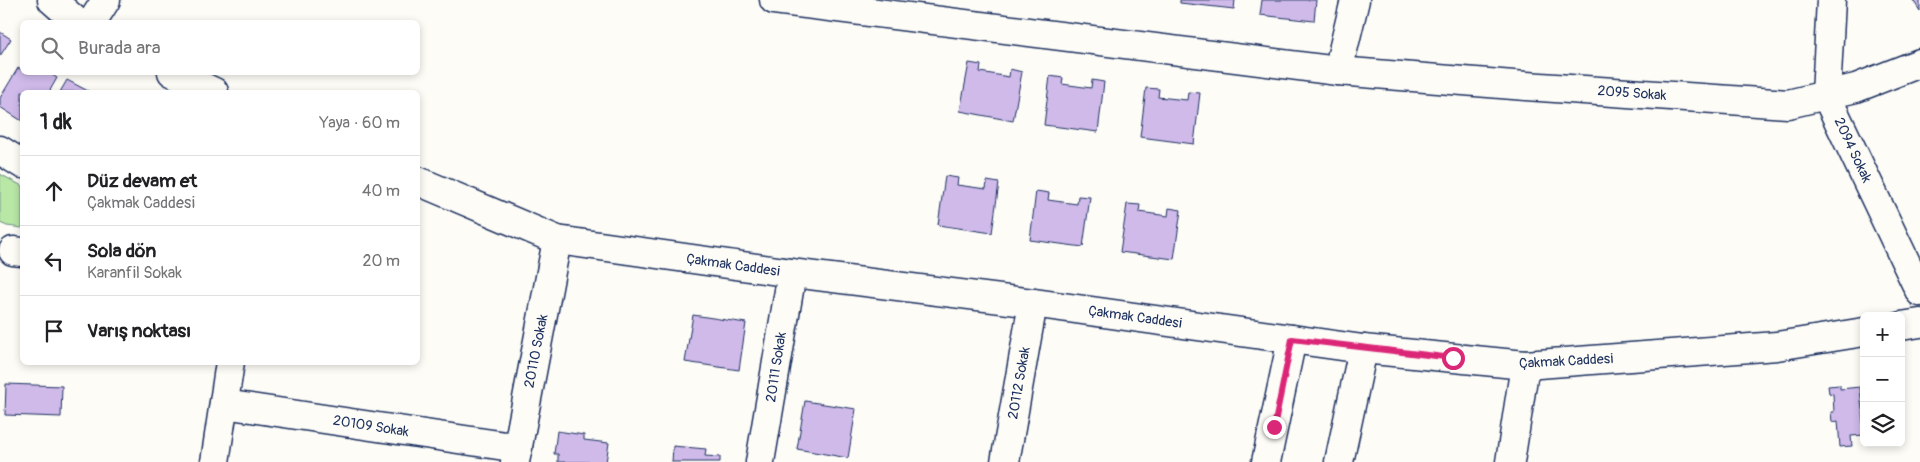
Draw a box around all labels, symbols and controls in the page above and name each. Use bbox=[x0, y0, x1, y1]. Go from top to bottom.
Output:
search box bbox=[20, 20, 420, 75]
icon: search bbox=[38, 34, 66, 62]
text: Burada ara bbox=[78, 36, 161, 60]
street label: 2095 Sokak bbox=[1597, 82, 1667, 104]
text: 1 dk bbox=[40, 109, 72, 136]
text: Yaya · 60 m bbox=[320, 113, 400, 133]
street label: 2094 Sokak bbox=[1831, 115, 1875, 185]
text: Düz devam et bbox=[87, 169, 197, 193]
icon: ahead bbox=[40, 177, 68, 205]
text: 40 m bbox=[362, 181, 400, 201]
text: Çakmak Caddesi bbox=[87, 193, 195, 213]
text: Sola dön bbox=[87, 239, 156, 263]
icon: left bbox=[40, 247, 68, 275]
street label: Çakmak Caddesi bbox=[685, 250, 781, 280]
text: 20 m bbox=[362, 251, 400, 271]
text: Karanfil Sokak bbox=[87, 263, 182, 283]
street label: Çakmak Caddesi bbox=[1087, 302, 1183, 332]
map controls bbox=[1860, 312, 1905, 447]
button: + bbox=[1860, 312, 1905, 357]
street label: 20110 Sokak bbox=[521, 313, 552, 389]
icon: arrive bbox=[40, 317, 68, 345]
text: Varış noktası bbox=[87, 319, 191, 343]
street label: 20111 Sokak bbox=[762, 331, 790, 403]
street label: 20112 Sokak bbox=[1004, 345, 1034, 420]
route start bbox=[1442, 347, 1465, 370]
street label: Çakmak Caddesi bbox=[1518, 350, 1614, 372]
button: − bbox=[1860, 357, 1905, 402]
button: layers bbox=[1860, 402, 1905, 447]
street label: 20109 Sokak bbox=[332, 412, 410, 440]
route end bbox=[1263, 416, 1286, 439]

